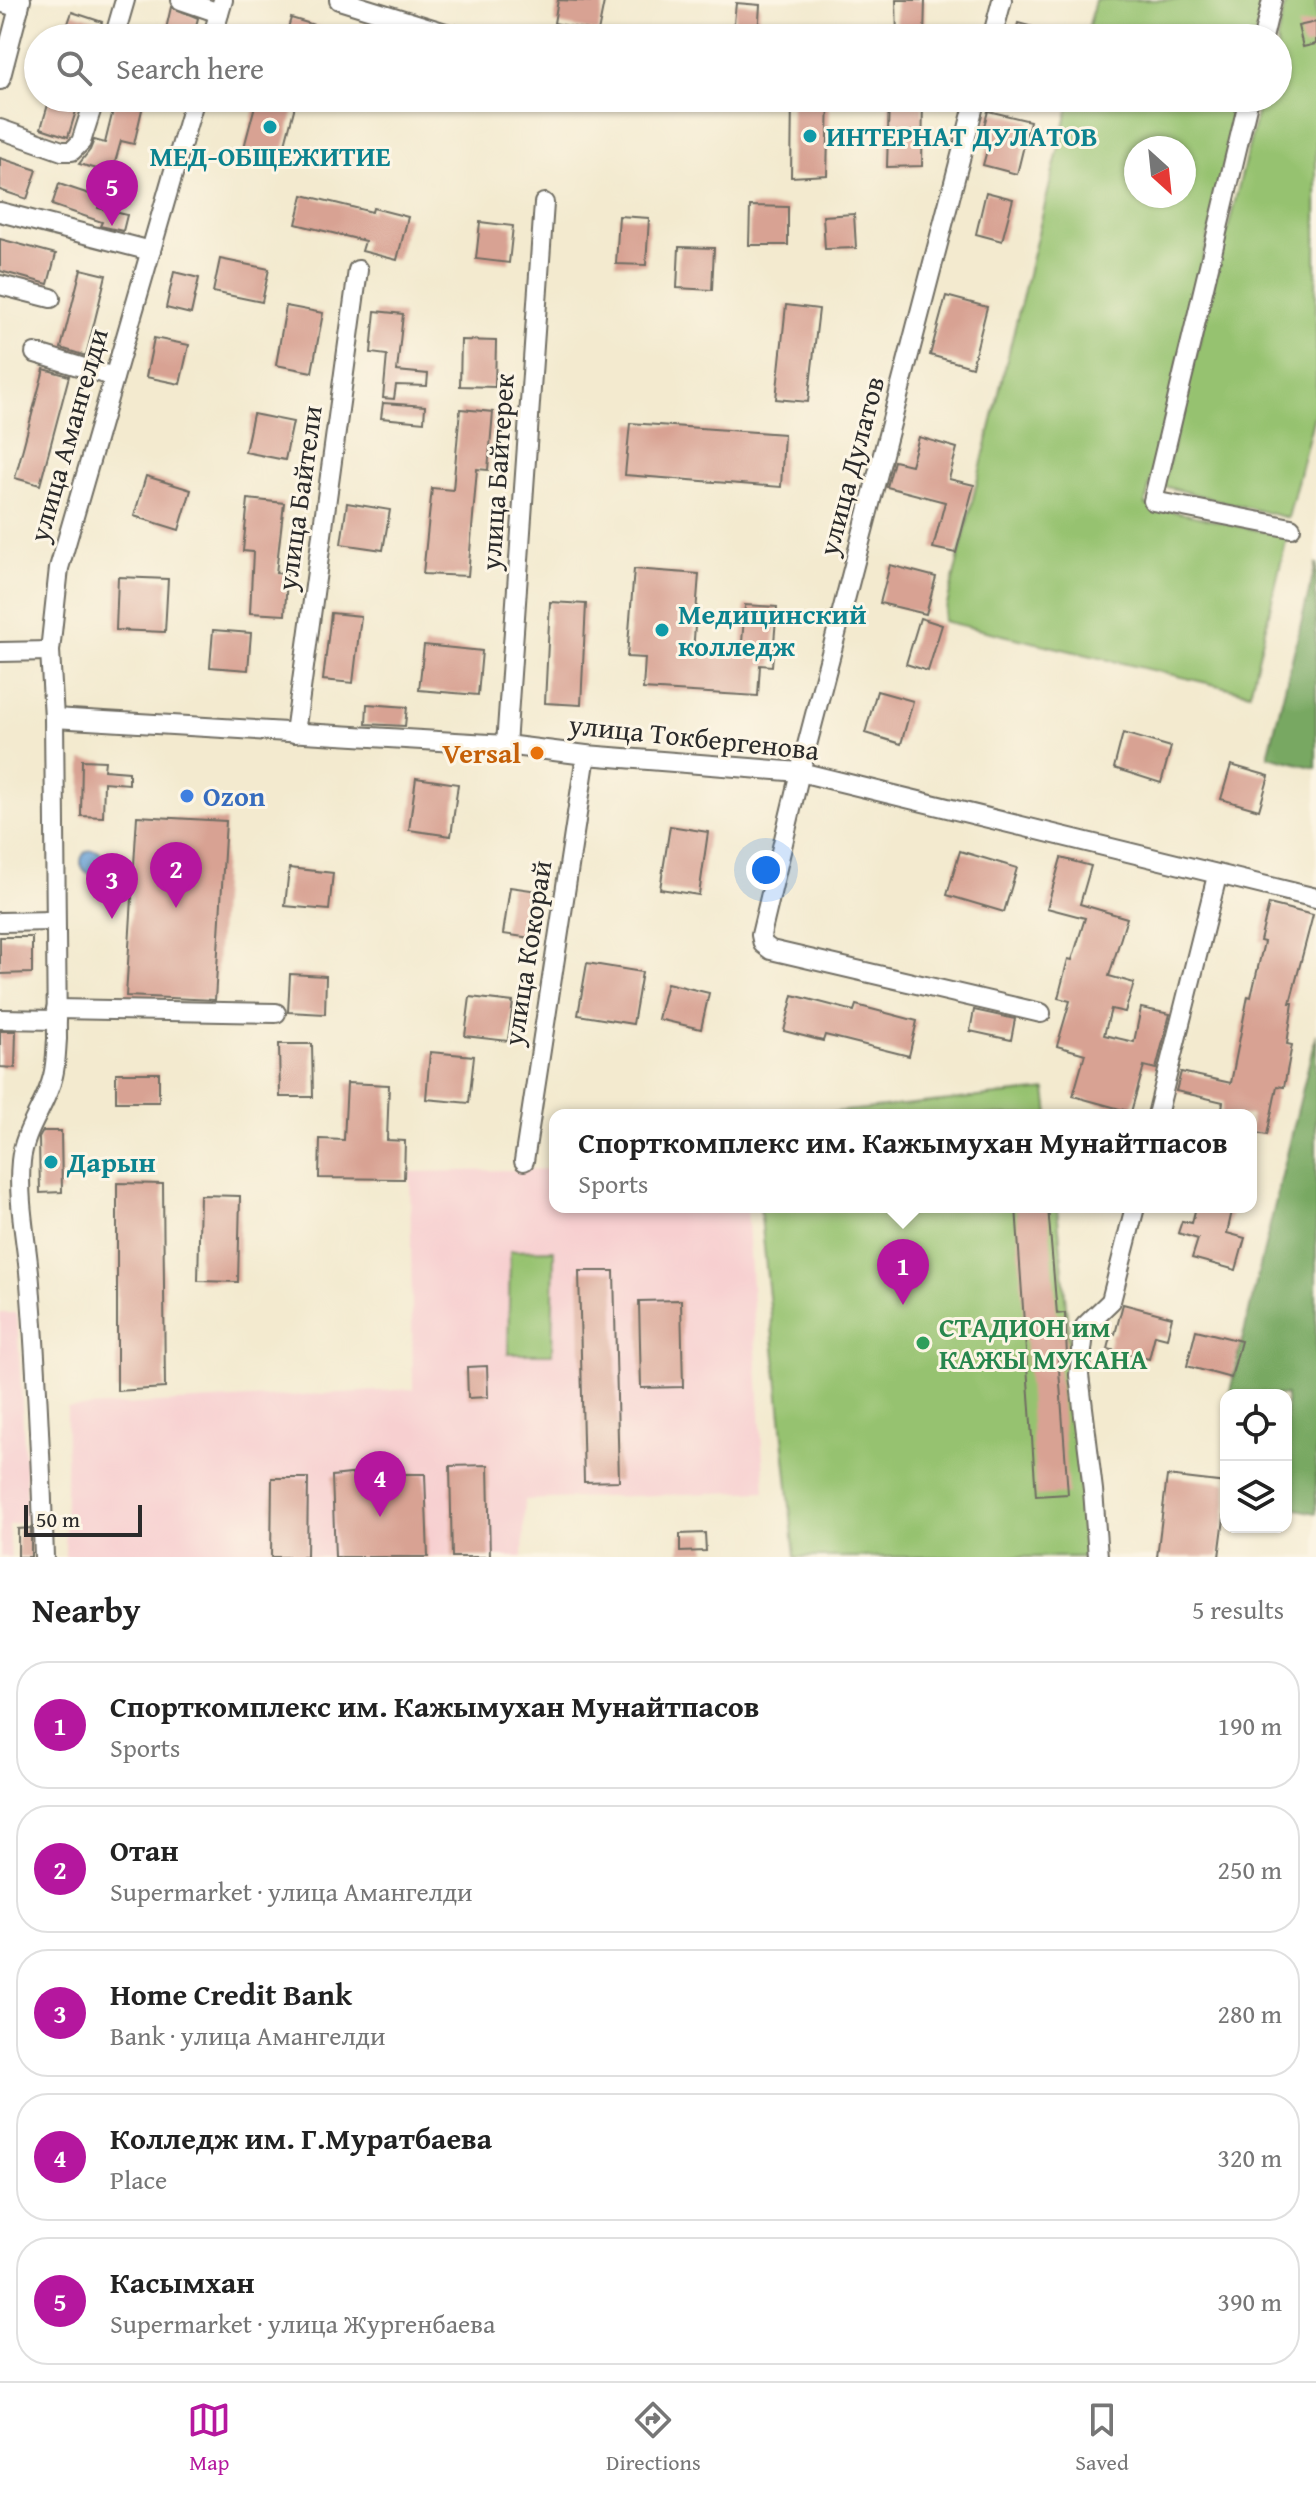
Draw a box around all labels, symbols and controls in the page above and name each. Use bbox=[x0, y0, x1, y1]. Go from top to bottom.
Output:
search box bbox=[24, 24, 1292, 112]
icon: search bbox=[52, 46, 96, 90]
text: Search here bbox=[116, 46, 264, 90]
place label: ИНТЕРНАТ ДУЛАТОВ bbox=[826, 115, 1098, 156]
marker: МЕД-ОБЩЕЖИТИЕ bbox=[261, 118, 279, 136]
marker: ИНТЕРНАТ ДУЛАТОВ bbox=[801, 127, 819, 145]
place label: МЕД-ОБЩЕЖИТИЕ bbox=[149, 135, 391, 176]
north arrow bbox=[1124, 136, 1196, 208]
pin: 5 bbox=[86, 160, 138, 226]
street label: улица Амангелди bbox=[17, 323, 118, 547]
street label: улица Байтерек bbox=[469, 372, 524, 573]
street label: улица Дулатов bbox=[807, 372, 894, 561]
street label: улица Байтели bbox=[265, 403, 332, 594]
place label: Медицинский колледж bbox=[678, 593, 867, 666]
marker: Медицинский колледж bbox=[653, 621, 671, 639]
street label: улица Токбергенова bbox=[566, 703, 822, 770]
place label: Versal bbox=[442, 732, 521, 773]
marker: Versal bbox=[528, 744, 546, 762]
place label: Ozon bbox=[203, 775, 266, 816]
marker: Ozon bbox=[178, 787, 196, 805]
pin: 2 bbox=[150, 842, 202, 908]
your location bbox=[746, 850, 786, 890]
pin: 3 bbox=[86, 853, 138, 919]
street label: улица Кокорай bbox=[491, 857, 561, 1050]
popup bbox=[549, 1109, 1257, 1213]
text: Спорткомплекс им. Кажымухан Мунайтпасов bbox=[578, 1120, 1228, 1164]
place label: Дарын bbox=[66, 1141, 156, 1182]
marker: Дарын bbox=[42, 1153, 60, 1171]
text: Sports bbox=[578, 1164, 648, 1203]
pin: 1 bbox=[877, 1239, 929, 1305]
place label: СТАДИОН им КАЖЫ МУКАНА bbox=[939, 1306, 1148, 1379]
marker: СТАДИОН им КАЖЫ МУКАНА bbox=[914, 1334, 932, 1352]
map controls bbox=[1220, 1389, 1292, 1533]
button: locate bbox=[1220, 1389, 1292, 1461]
pin: 4 bbox=[354, 1451, 406, 1517]
button: layers bbox=[1220, 1461, 1292, 1533]
scale bar bbox=[24, 1501, 142, 1537]
text: 50 m bbox=[36, 1503, 80, 1535]
text: Nearby bbox=[32, 1585, 141, 1634]
text: 5 results bbox=[1192, 1590, 1284, 1629]
text: Спорткомплекс им. Кажымухан Мунайтпасов bbox=[110, 1684, 760, 1728]
text: 1 bbox=[53, 1706, 67, 1745]
text: 190 m bbox=[1217, 1706, 1282, 1745]
text: Sports bbox=[110, 1728, 180, 1767]
text: Отан bbox=[110, 1828, 179, 1872]
text: 2 bbox=[53, 1850, 67, 1889]
text: 250 m bbox=[1217, 1850, 1282, 1889]
text: Supermarket · улица Амангелди bbox=[110, 1872, 473, 1911]
text: Home Credit Bank bbox=[110, 1972, 352, 2016]
text: 3 bbox=[53, 1994, 67, 2033]
text: 280 m bbox=[1217, 1994, 1282, 2033]
text: Bank · улица Амангелди bbox=[110, 2016, 385, 2055]
text: Колледж им. Г.Муратбаева bbox=[110, 2116, 492, 2160]
text: 4 bbox=[53, 2138, 67, 2177]
text: 320 m bbox=[1217, 2138, 1282, 2177]
text: Place bbox=[110, 2160, 167, 2199]
text: Касымхан bbox=[110, 2260, 255, 2304]
text: 5 bbox=[53, 2282, 67, 2321]
text: 390 m bbox=[1217, 2282, 1282, 2321]
text: Supermarket · улица Жургенбаева bbox=[110, 2304, 495, 2343]
tab: Map bbox=[187, 2398, 231, 2478]
tab: Directions bbox=[606, 2398, 701, 2478]
tab: Saved bbox=[1075, 2398, 1129, 2478]

